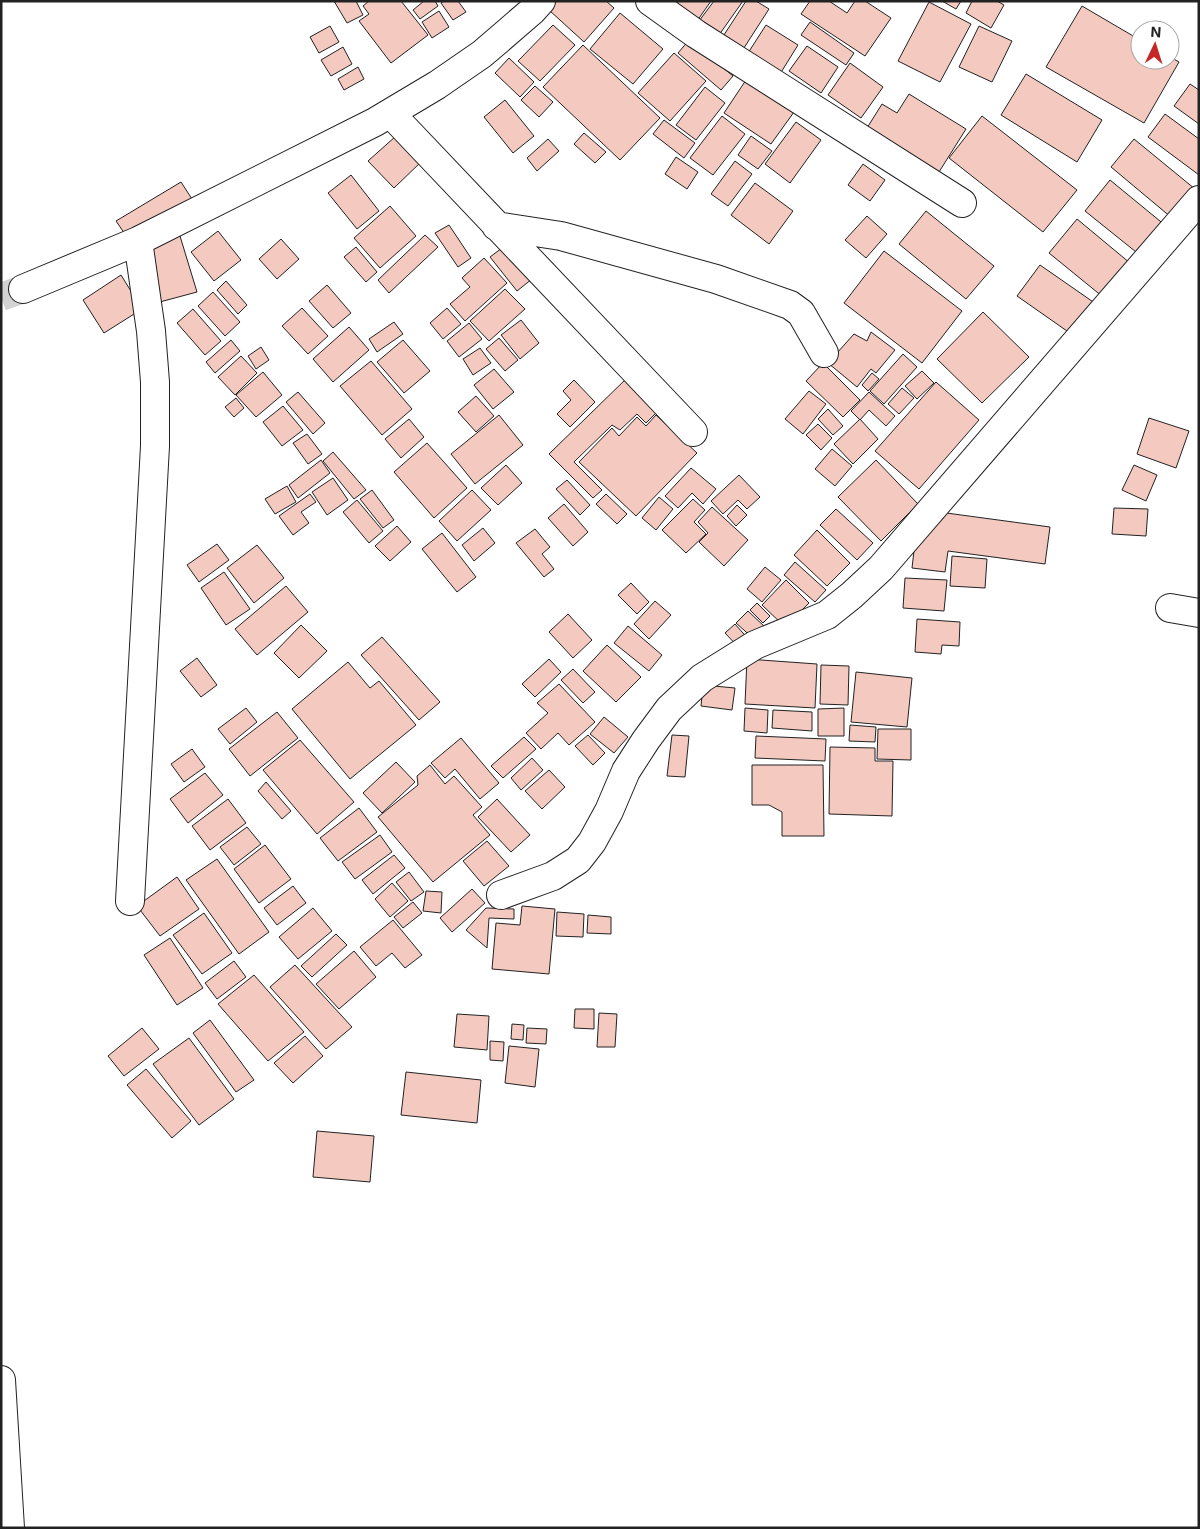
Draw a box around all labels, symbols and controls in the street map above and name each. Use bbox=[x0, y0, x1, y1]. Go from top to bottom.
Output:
north arrow bbox=[1130, 20, 1180, 70]
text: N bbox=[1150, 23, 1162, 40]

